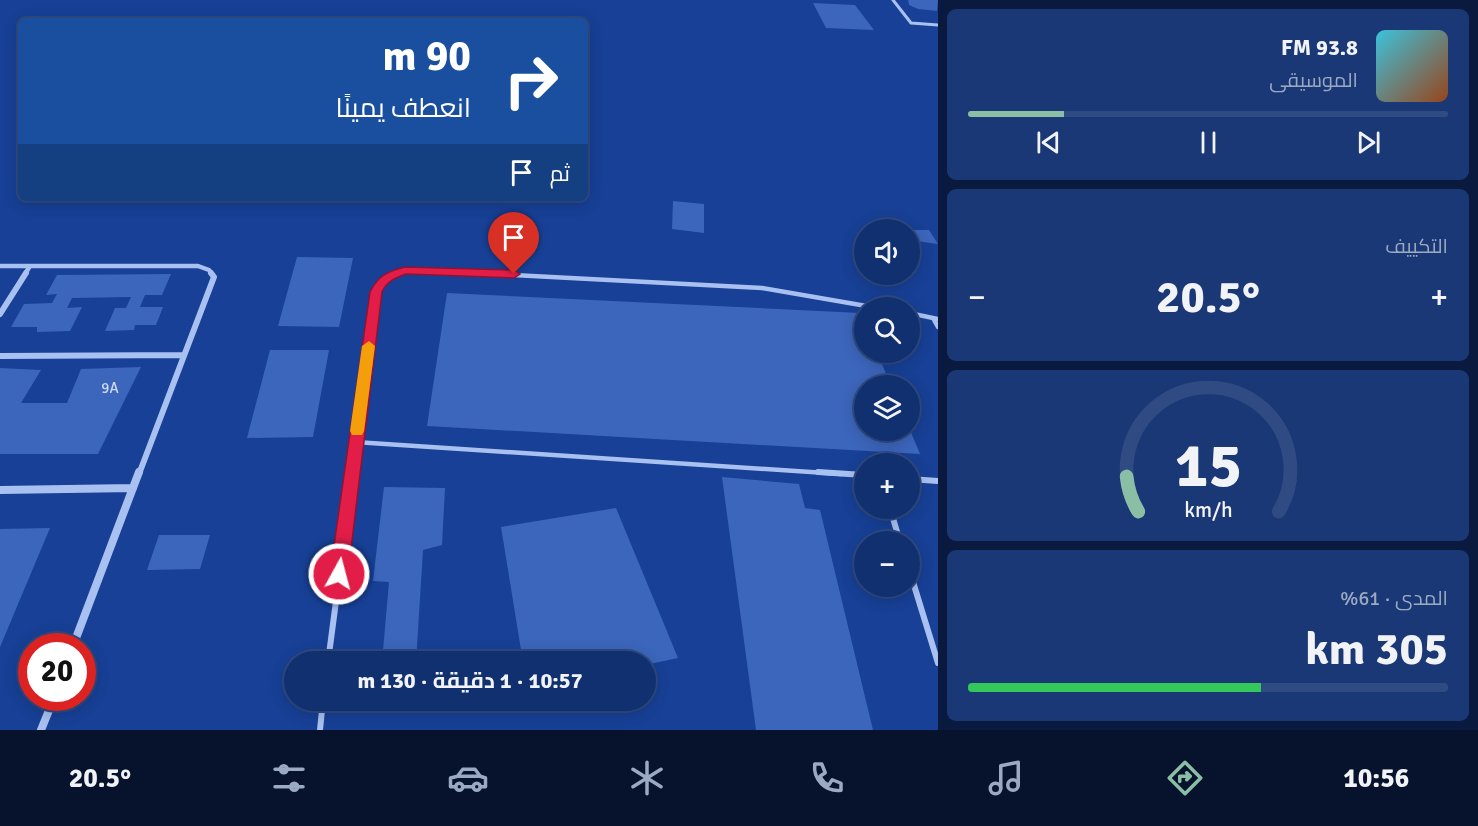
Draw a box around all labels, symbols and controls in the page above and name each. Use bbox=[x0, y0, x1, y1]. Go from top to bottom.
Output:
text: 90 m bbox=[382, 31, 471, 82]
text: 93.8 FM bbox=[1281, 34, 1358, 61]
icon: right bbox=[492, 42, 570, 120]
text: الموسيقى bbox=[1269, 68, 1358, 93]
text: انعطف يمينًا bbox=[335, 92, 471, 125]
icon: previous bbox=[1032, 126, 1065, 159]
icon: pause bbox=[1192, 126, 1225, 159]
icon: next bbox=[1352, 126, 1385, 159]
icon: arrive bbox=[505, 156, 538, 189]
text: ثم bbox=[550, 160, 570, 187]
pin bbox=[488, 212, 539, 274]
map controls bbox=[854, 219, 920, 597]
button: sound bbox=[854, 219, 920, 285]
icon: arrive bbox=[497, 221, 530, 254]
text: التكييف bbox=[1385, 234, 1448, 259]
text: 20.5° bbox=[1156, 270, 1260, 325]
text: − bbox=[968, 277, 986, 318]
text: + bbox=[1430, 277, 1448, 318]
button: search bbox=[854, 297, 920, 363]
button: layers bbox=[854, 375, 920, 441]
house number: 9A bbox=[101, 379, 119, 397]
text: 15 bbox=[1174, 427, 1242, 504]
button: + bbox=[854, 453, 920, 519]
text: km/h bbox=[1184, 498, 1232, 524]
button: − bbox=[854, 531, 920, 597]
position arrow bbox=[307, 542, 371, 606]
text: المدى · 61% bbox=[1340, 586, 1448, 611]
text: 305 km bbox=[1305, 622, 1448, 677]
speed limit sign: 20 bbox=[18, 633, 96, 711]
text: 10:57 · 1 دقيقة · 130 m bbox=[357, 667, 583, 694]
icon: filters bbox=[268, 757, 310, 799]
icon: car bbox=[447, 757, 489, 799]
icon: climate bbox=[626, 757, 668, 799]
icon: phone bbox=[806, 757, 848, 799]
icon: music bbox=[985, 757, 1027, 799]
icon: directions bbox=[1164, 757, 1206, 799]
text: 20.5° bbox=[69, 762, 131, 795]
text: 10:56 bbox=[1343, 762, 1409, 795]

